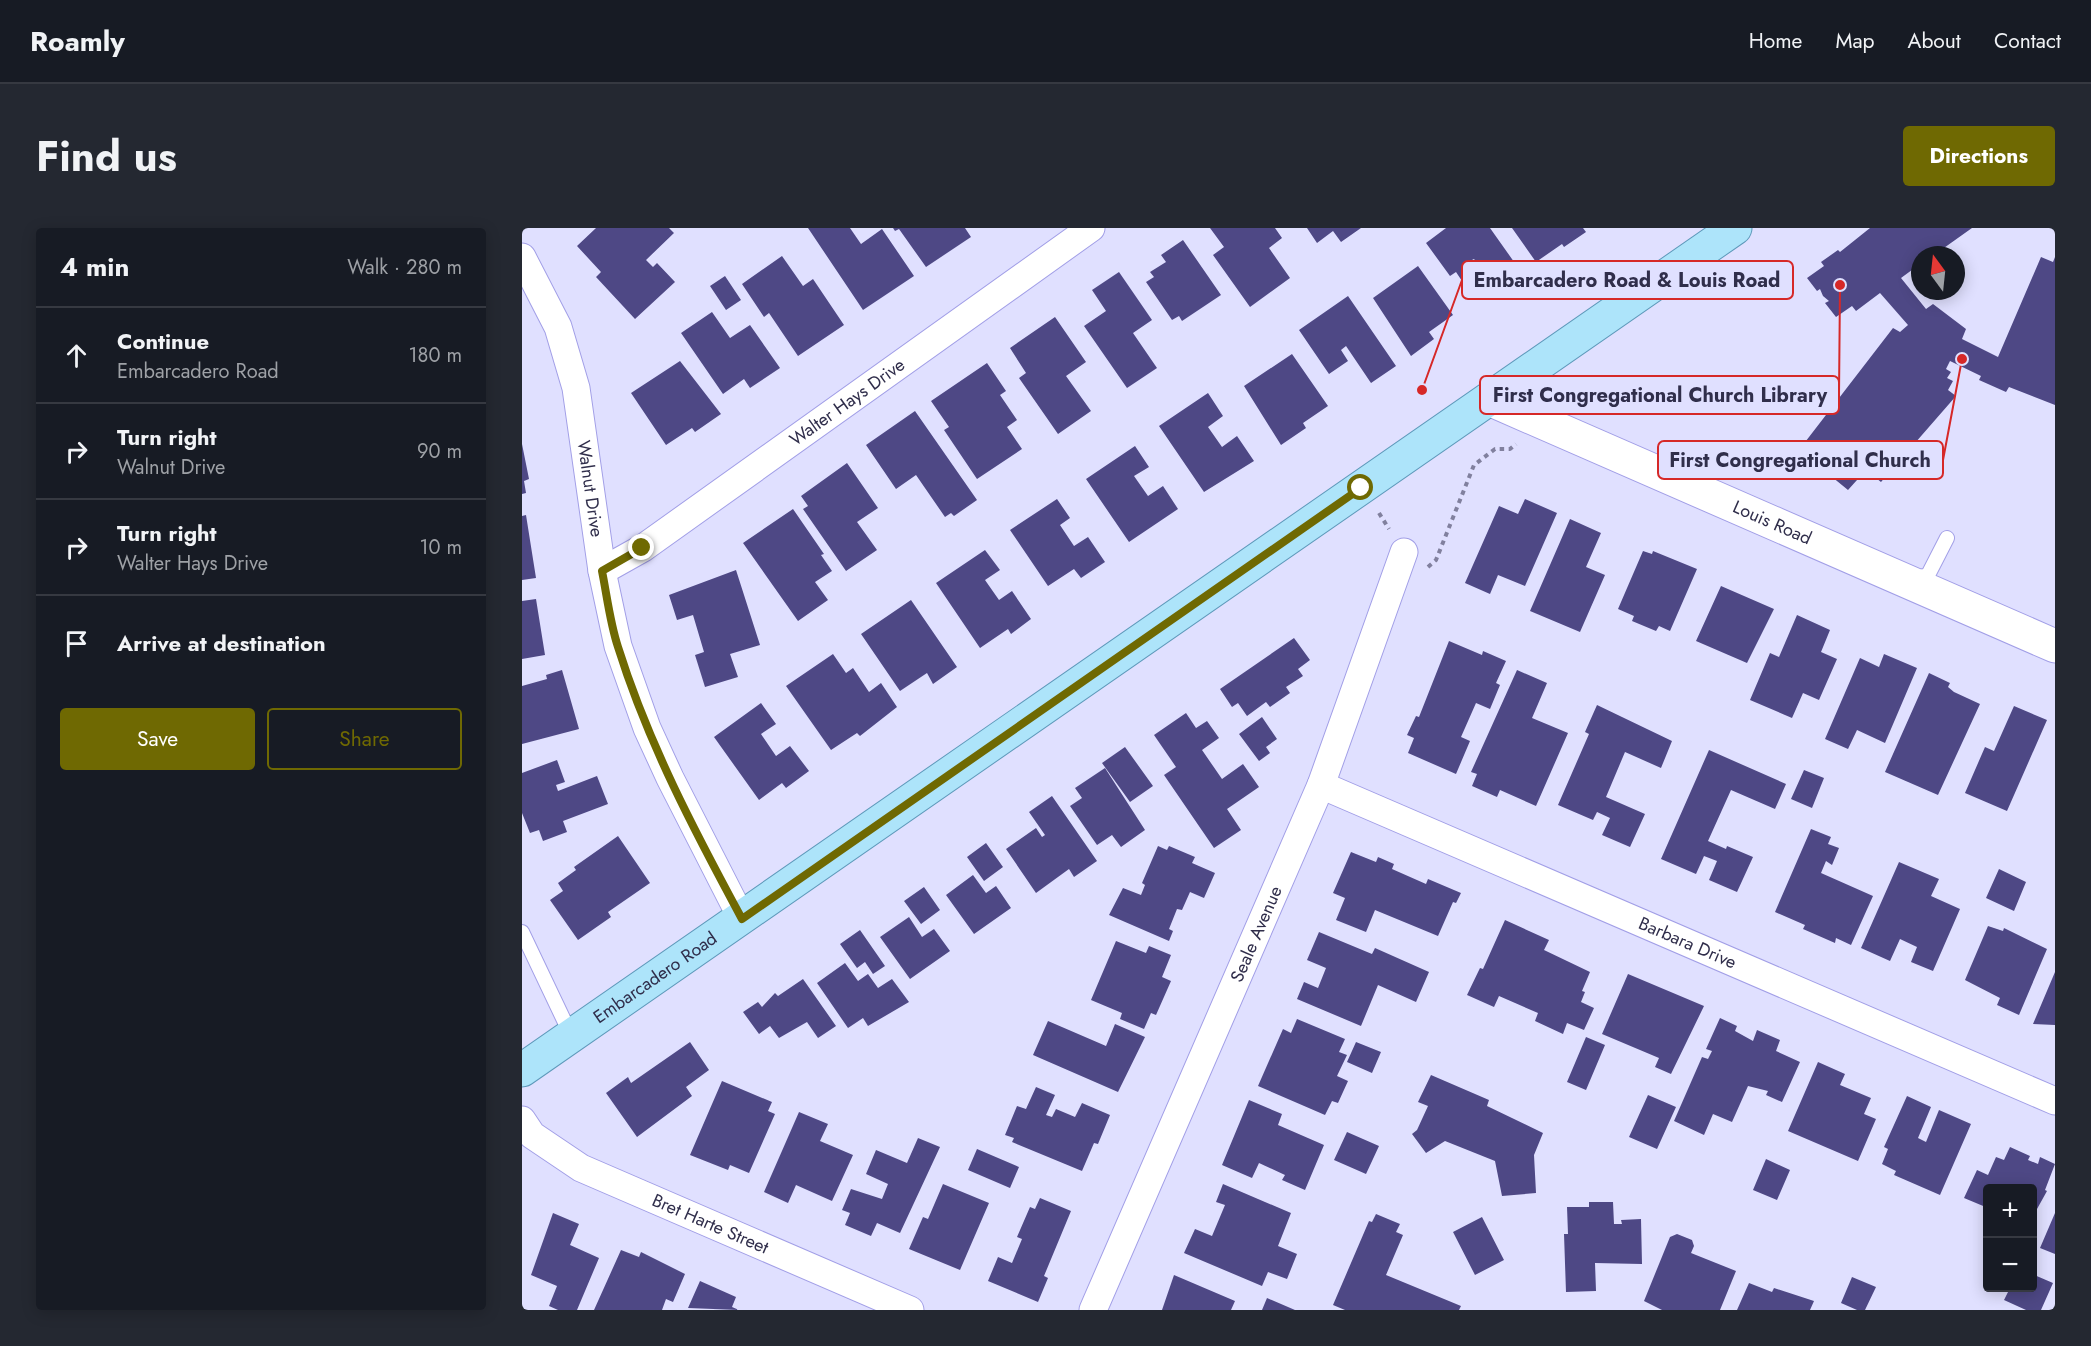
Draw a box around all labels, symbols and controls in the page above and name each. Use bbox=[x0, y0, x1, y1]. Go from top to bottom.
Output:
text: Roamly bbox=[30, 21, 125, 62]
text: Home bbox=[1749, 26, 1802, 56]
text: Map bbox=[1835, 26, 1875, 56]
text: About bbox=[1908, 26, 1961, 56]
text: Contact bbox=[1994, 26, 2061, 56]
text: Find us bbox=[36, 126, 177, 187]
button: Directions bbox=[1903, 126, 2055, 186]
north arrow bbox=[1911, 246, 1965, 300]
text: 4 min bbox=[60, 248, 129, 286]
text: Walk · 280 m bbox=[347, 253, 462, 282]
callout: Embarcadero Road & Louis Road bbox=[1462, 261, 1793, 299]
text: Embarcadero Road & Louis Road bbox=[1474, 266, 1780, 295]
text: Continue bbox=[117, 325, 209, 357]
icon: ahead bbox=[60, 339, 93, 372]
text: 180 m bbox=[408, 341, 462, 370]
street label: Walter Hays Drive bbox=[784, 352, 910, 452]
text: Embarcadero Road bbox=[117, 357, 279, 386]
callout: First Congregational Church Library bbox=[1480, 376, 1839, 414]
text: First Congregational Church Library bbox=[1493, 381, 1828, 410]
text: Turn right bbox=[117, 421, 217, 453]
icon: right bbox=[60, 435, 93, 468]
text: 90 m bbox=[417, 437, 462, 466]
street label: Walnut Drive bbox=[571, 439, 610, 539]
callout: First Congregational Church bbox=[1658, 441, 1943, 479]
text: First Congregational Church bbox=[1669, 446, 1931, 475]
text: Walnut Drive bbox=[117, 453, 225, 482]
route start bbox=[1347, 474, 1373, 500]
street label: Louis Road bbox=[1729, 494, 1816, 551]
text: Turn right bbox=[117, 517, 217, 549]
icon: right bbox=[60, 531, 93, 564]
text: 10 m bbox=[419, 533, 462, 562]
route end bbox=[628, 534, 654, 560]
text: Walter Hays Drive bbox=[117, 549, 268, 578]
icon: arrive bbox=[60, 627, 93, 660]
text: Arrive at destination bbox=[117, 627, 326, 659]
button: Save bbox=[60, 708, 255, 770]
button: Share bbox=[267, 708, 462, 770]
street label: Seale Avenue bbox=[1224, 882, 1289, 986]
street label: Barbara Drive bbox=[1634, 910, 1740, 975]
street label: Embarcadero Road bbox=[588, 925, 722, 1030]
map controls bbox=[1983, 1184, 2037, 1292]
button: + bbox=[1983, 1184, 2037, 1238]
street label: Bret Harte Street bbox=[648, 1187, 773, 1261]
button: − bbox=[1983, 1238, 2037, 1292]

